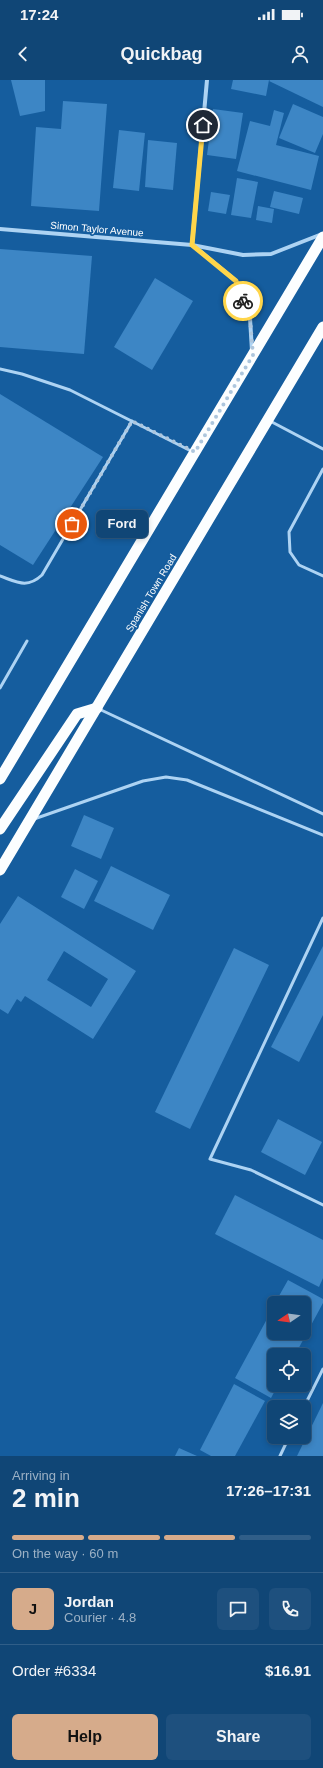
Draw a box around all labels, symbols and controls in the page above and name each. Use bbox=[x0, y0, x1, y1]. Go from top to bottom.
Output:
text: 17:24 bbox=[20, 6, 58, 23]
icon: back bbox=[12, 43, 34, 65]
icon: person bbox=[289, 43, 311, 65]
text: Quickbag bbox=[120, 44, 203, 64]
pin bbox=[186, 108, 220, 142]
icon: home bbox=[192, 114, 214, 136]
street label: Simon Taylor Avenue bbox=[50, 219, 145, 239]
courier bbox=[223, 281, 263, 321]
icon: bike bbox=[232, 290, 254, 312]
pin bbox=[55, 507, 89, 541]
callout: Ford bbox=[96, 510, 148, 538]
icon: bag bbox=[61, 513, 83, 535]
text: Ford bbox=[108, 516, 136, 531]
street label: Spanish Town Road bbox=[123, 552, 179, 634]
north arrow bbox=[267, 1296, 311, 1340]
map controls bbox=[267, 1296, 311, 1444]
button: locate bbox=[267, 1348, 311, 1392]
button: layers bbox=[267, 1400, 311, 1444]
text: Arriving in bbox=[12, 1468, 70, 1483]
text: 17:26–17:31 bbox=[226, 1482, 311, 1499]
text: 2 min bbox=[12, 1483, 80, 1513]
text: On the way · 60 m bbox=[12, 1546, 118, 1561]
button: chat bbox=[217, 1588, 259, 1630]
button: phone bbox=[269, 1588, 311, 1630]
text: Jordan bbox=[64, 1593, 114, 1610]
text: J bbox=[29, 1600, 37, 1617]
text: Courier · 4.8 bbox=[64, 1610, 136, 1625]
text: Order #6334 bbox=[12, 1662, 96, 1679]
text: $16.91 bbox=[265, 1662, 311, 1679]
button: Help bbox=[12, 1714, 158, 1760]
button: Share bbox=[166, 1714, 311, 1760]

